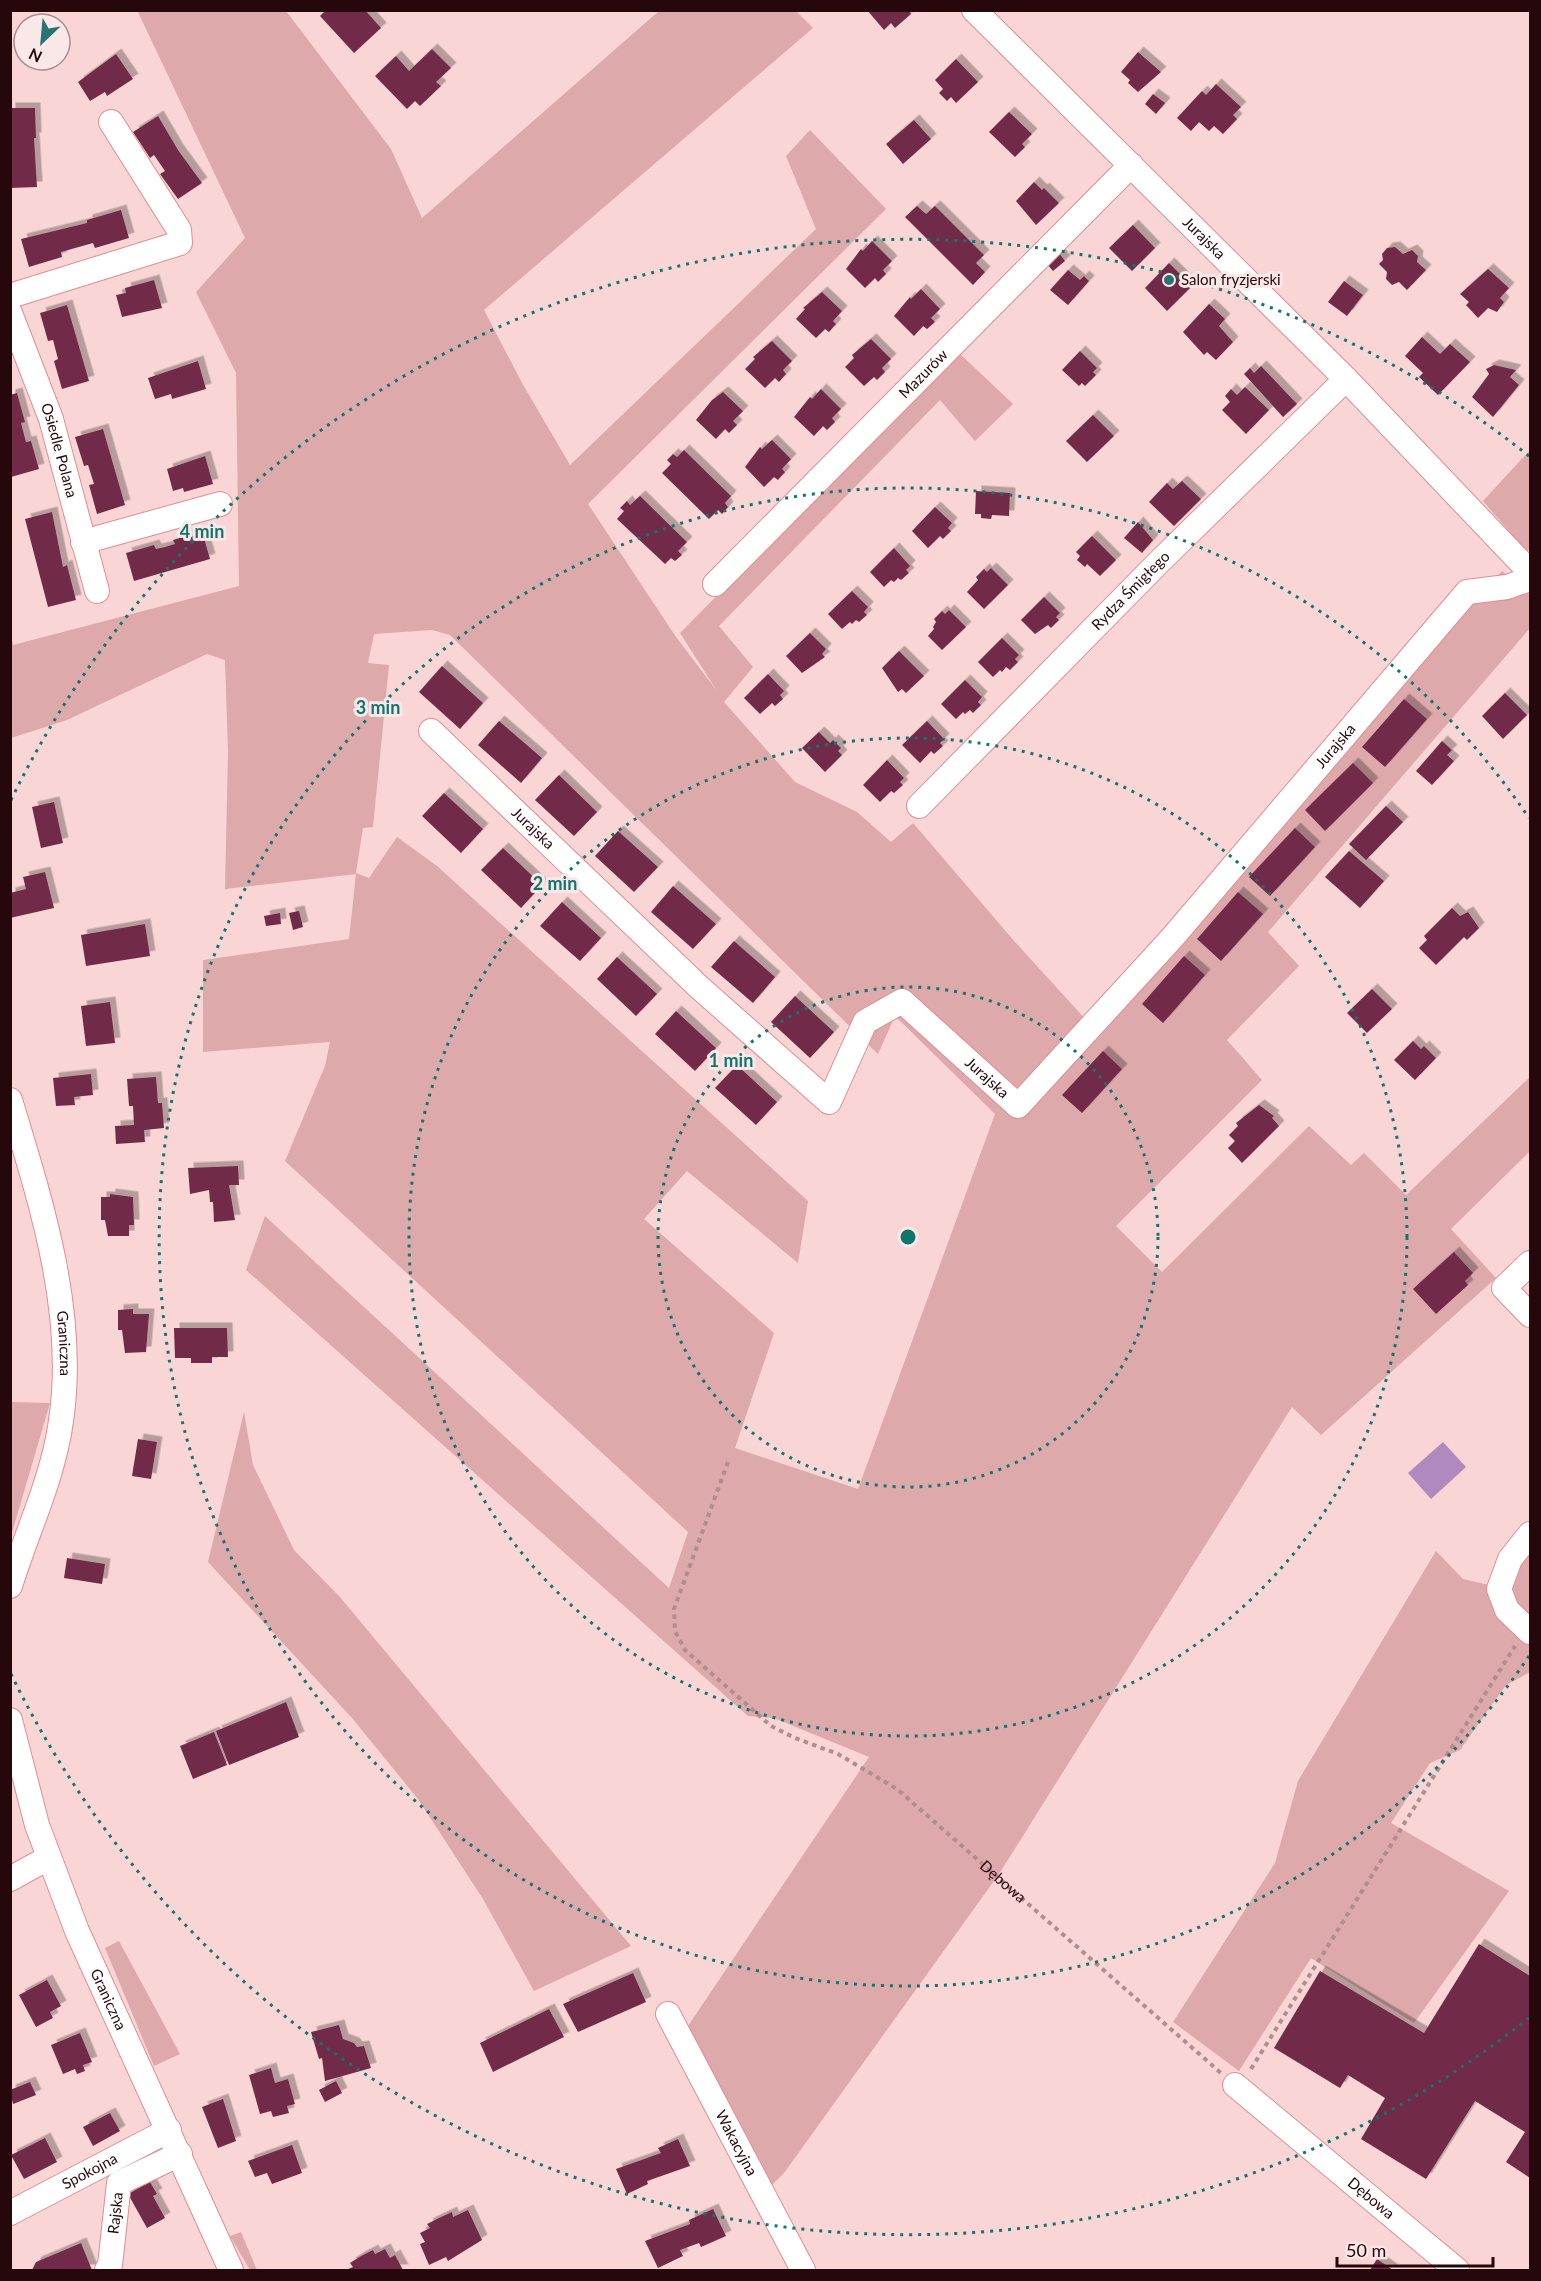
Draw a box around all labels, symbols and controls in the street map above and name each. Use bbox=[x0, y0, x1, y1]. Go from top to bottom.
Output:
north arrow bbox=[12, 12, 72, 72]
text: N bbox=[26, 45, 45, 67]
street label: Jurajska bbox=[1180, 213, 1230, 262]
place label: Salon fryzjerski bbox=[1181, 270, 1281, 288]
marker: Salon fryzjerski bbox=[1162, 273, 1176, 287]
street label: Mazurów bbox=[895, 345, 951, 401]
street label: Osiedle Polana bbox=[38, 400, 82, 499]
text: 4 min bbox=[180, 520, 224, 542]
street label: Rydza Śmigłego bbox=[1087, 547, 1173, 633]
text: 3 min bbox=[356, 696, 400, 718]
street label: Jurajska bbox=[1311, 720, 1359, 771]
street label: Jurajska bbox=[508, 803, 559, 852]
text: 2 min bbox=[533, 872, 577, 894]
text: 1 min bbox=[709, 1049, 753, 1071]
street label: Jurajska bbox=[962, 1053, 1013, 1101]
centre of rings bbox=[898, 1227, 918, 1247]
street label: Graniczna bbox=[54, 1310, 75, 1376]
street label: Dębowa bbox=[977, 1856, 1030, 1906]
street label: Graniczna bbox=[87, 1966, 131, 2033]
street label: Wakacyjna bbox=[712, 2107, 762, 2179]
street label: Spokojna bbox=[59, 2149, 120, 2192]
street label: Dębowa bbox=[1345, 2173, 1399, 2222]
street label: Rajska bbox=[103, 2191, 126, 2235]
scale bar bbox=[1337, 2230, 1493, 2268]
text: 50 m bbox=[1346, 2239, 1386, 2261]

